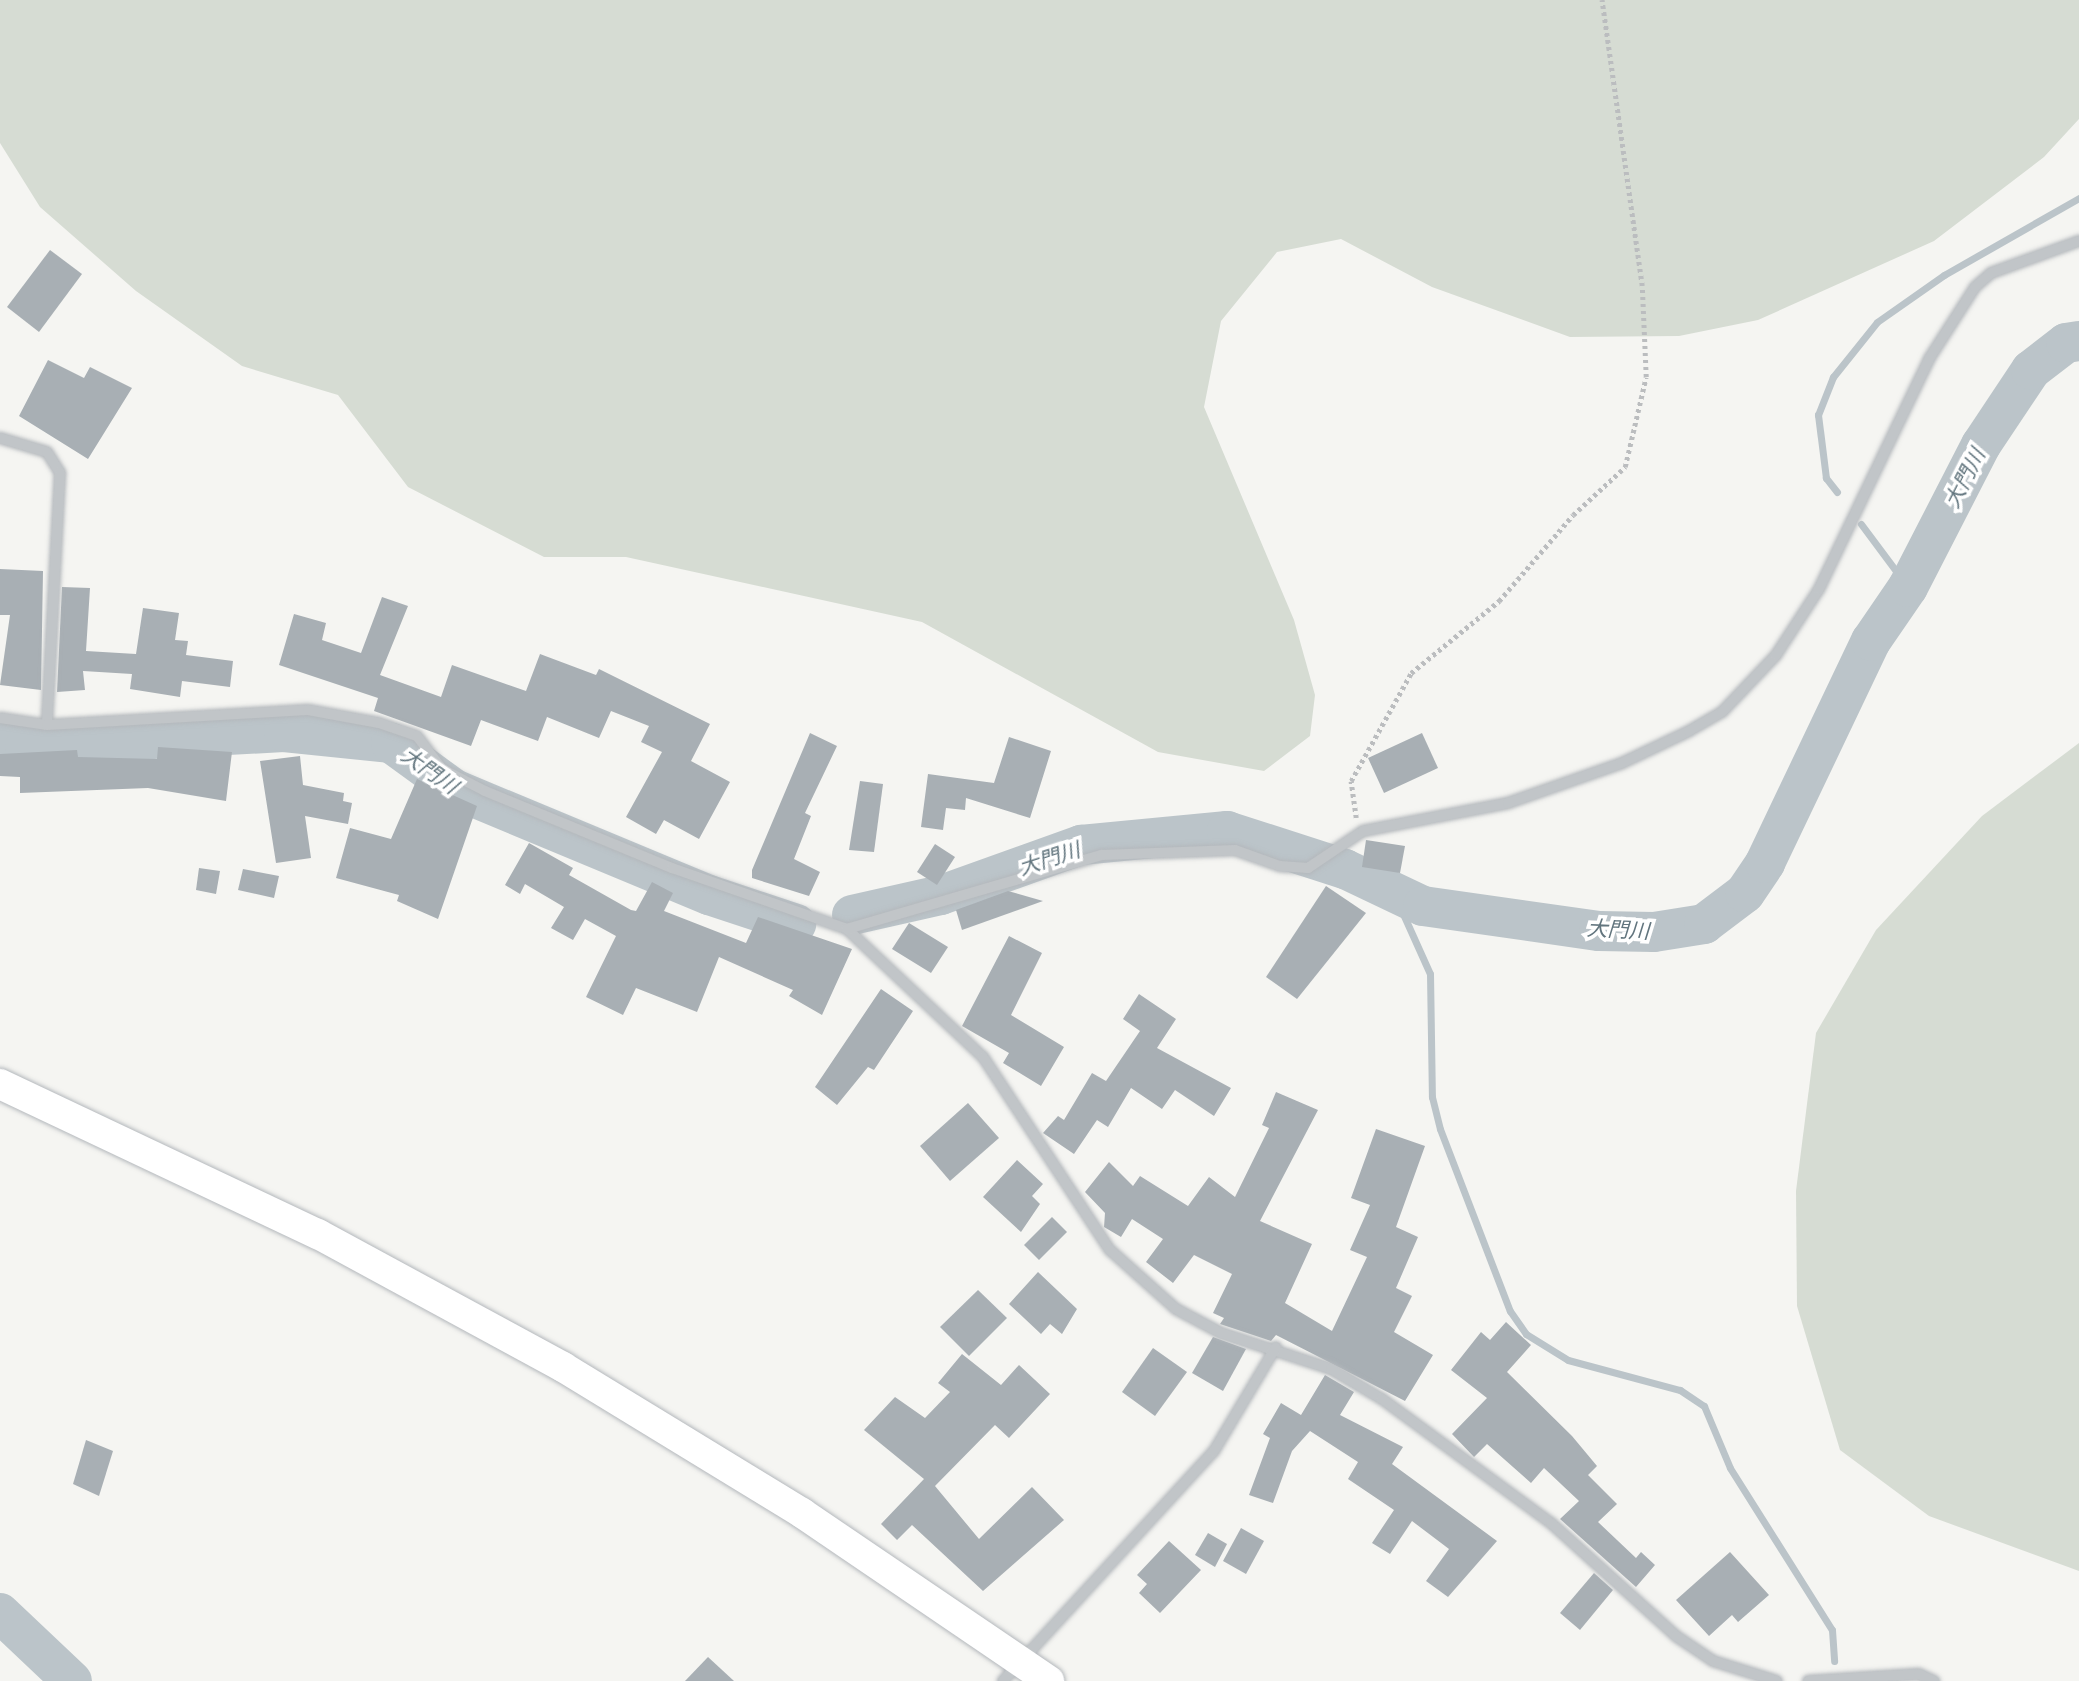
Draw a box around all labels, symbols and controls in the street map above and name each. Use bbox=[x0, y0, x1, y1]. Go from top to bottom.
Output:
water label: 大門川 bbox=[1938, 444, 1990, 512]
water label: 大門川 bbox=[397, 742, 463, 798]
water label: 大門川 bbox=[1015, 836, 1083, 880]
water label: 大門川 bbox=[1586, 915, 1650, 943]

